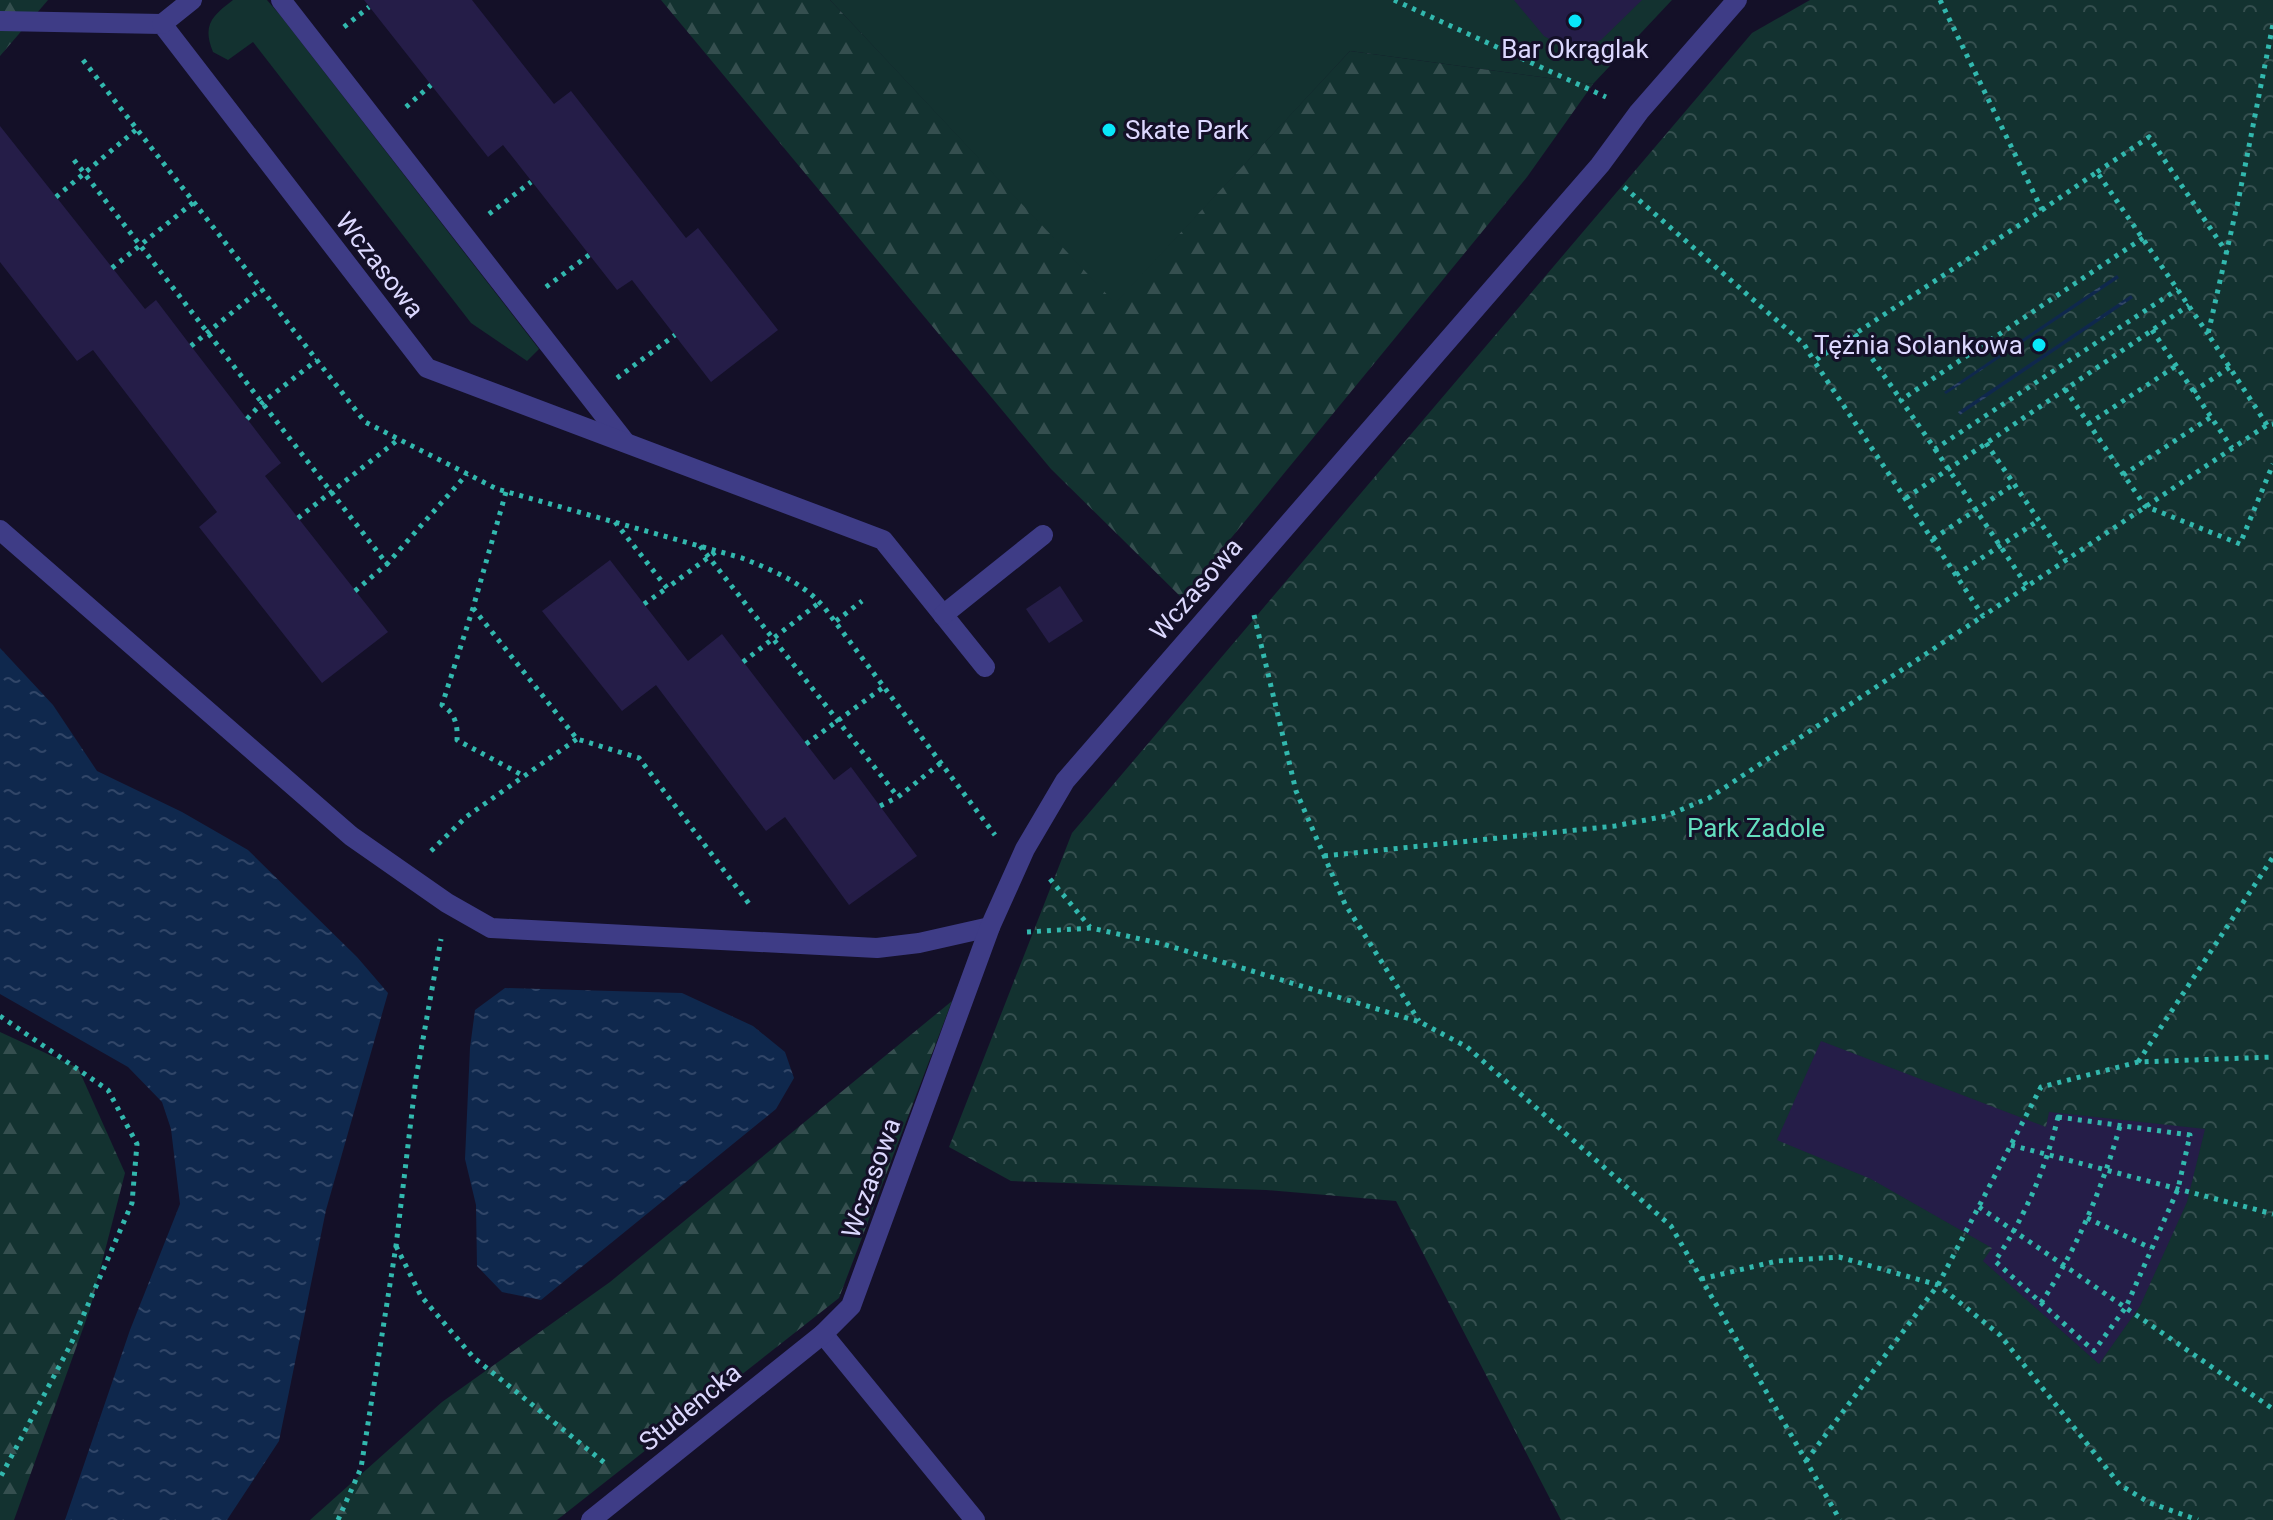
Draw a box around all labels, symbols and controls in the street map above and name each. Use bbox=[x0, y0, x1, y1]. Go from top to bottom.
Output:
marker: Bar Okrąglak bbox=[1566, 12, 1584, 30]
place label: Bar Okrąglak bbox=[1501, 34, 1649, 64]
place label: Skate Park bbox=[1125, 115, 1250, 145]
marker: Skate Park bbox=[1100, 121, 1118, 139]
street label: Wczasowa bbox=[330, 206, 430, 324]
place label: Tężnia Solankowa bbox=[1814, 330, 2023, 360]
marker: Tężnia Solankowa bbox=[2030, 336, 2048, 354]
street label: Wczasowa bbox=[1144, 532, 1248, 646]
park label: Park Zadole bbox=[1687, 813, 1825, 843]
street label: Wczasowa bbox=[835, 1114, 907, 1242]
street label: Studencka bbox=[633, 1357, 747, 1457]

